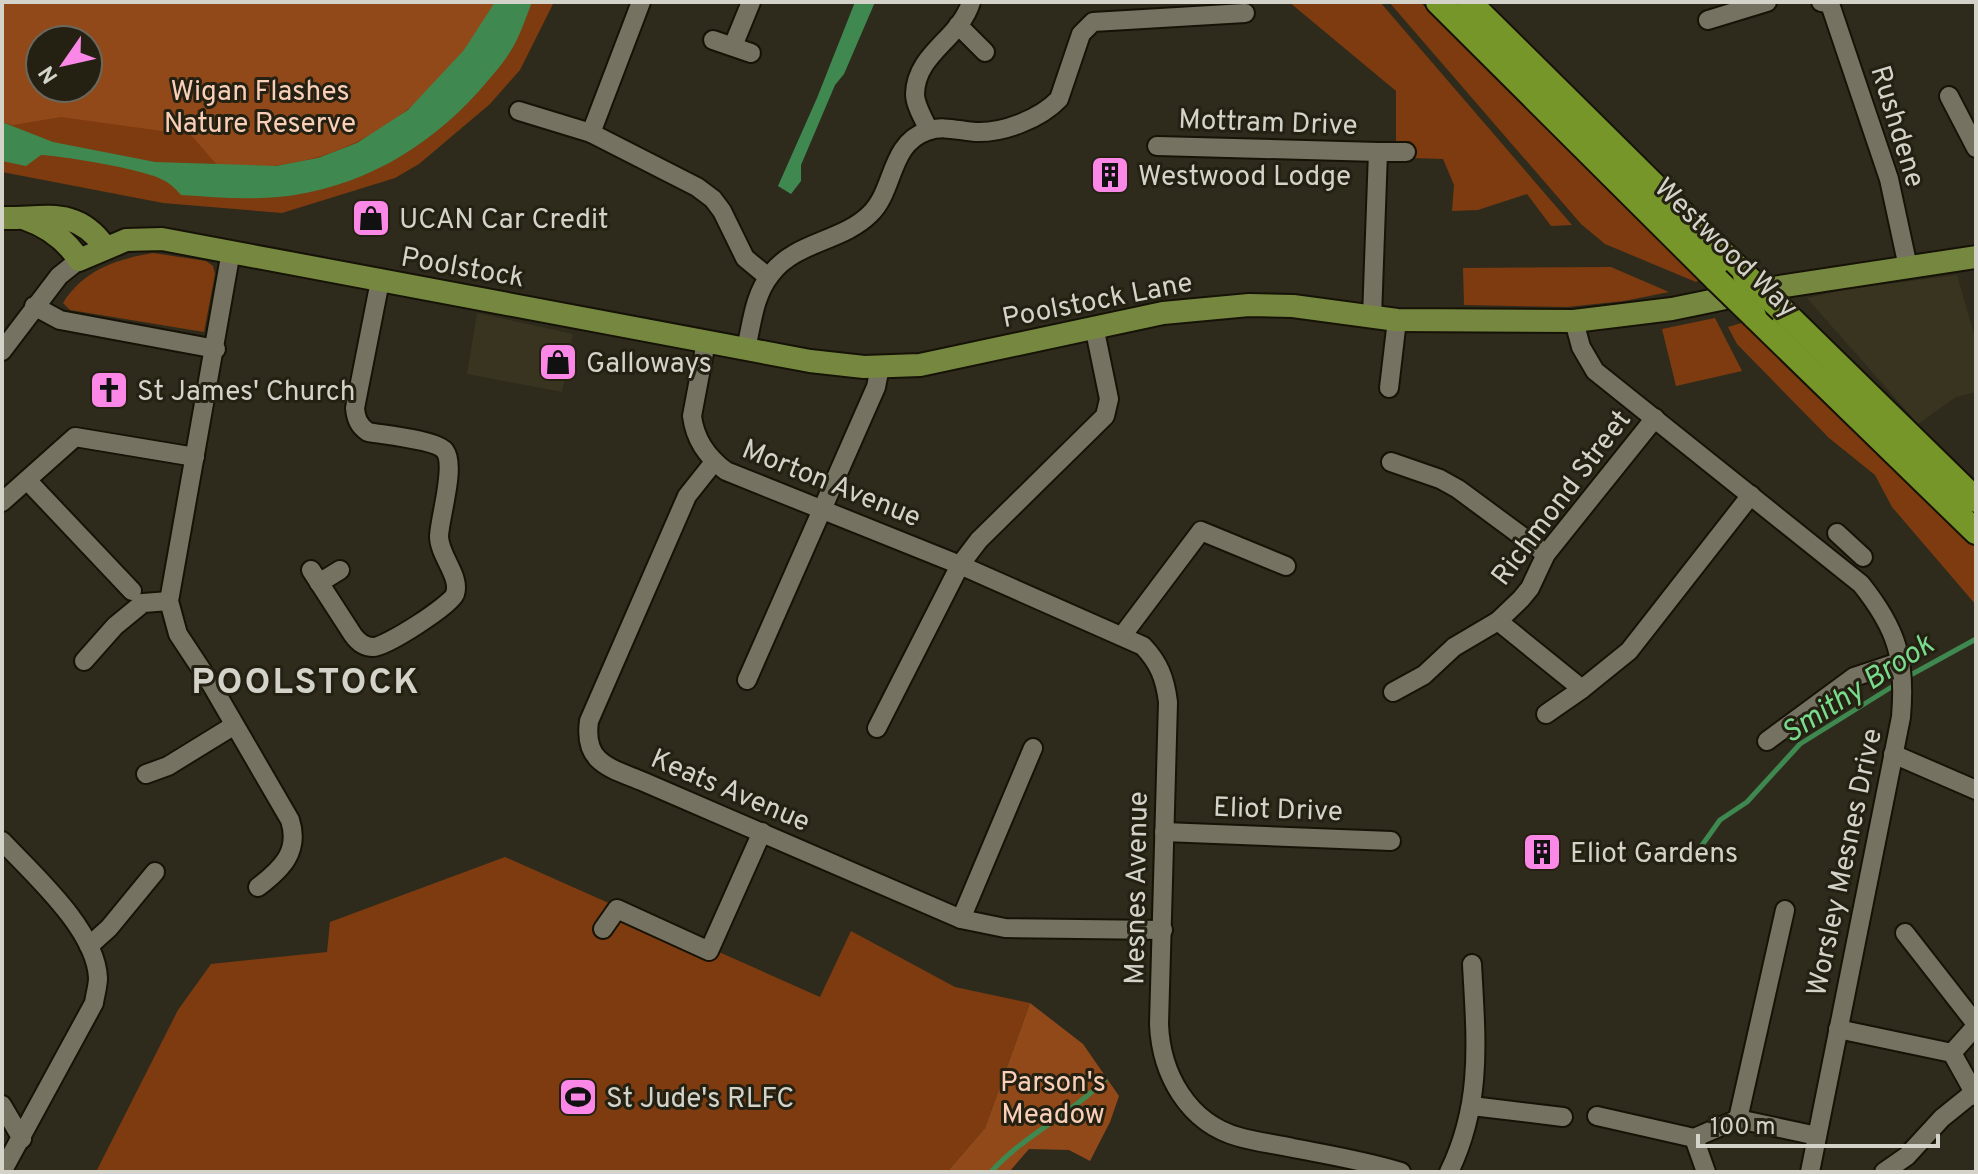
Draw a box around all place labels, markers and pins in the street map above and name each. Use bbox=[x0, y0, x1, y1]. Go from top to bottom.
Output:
building icon: Westwood Lodge bbox=[1089, 154, 1131, 196]
place label: Westwood Lodge bbox=[1138, 160, 1351, 196]
shop icon: UCAN Car Credit bbox=[350, 197, 392, 239]
place label: UCAN Car Credit bbox=[399, 203, 609, 239]
shop icon: Galloways bbox=[537, 341, 579, 383]
place label: Galloways bbox=[586, 347, 712, 383]
church icon: St James' Church bbox=[88, 369, 130, 411]
place label: St James' Church bbox=[137, 375, 355, 411]
building icon: Eliot Gardens bbox=[1521, 831, 1563, 873]
place label: Eliot Gardens bbox=[1570, 837, 1738, 873]
sports icon: St Jude's RLFC bbox=[557, 1076, 599, 1118]
place label: St Jude's RLFC bbox=[606, 1082, 794, 1118]

